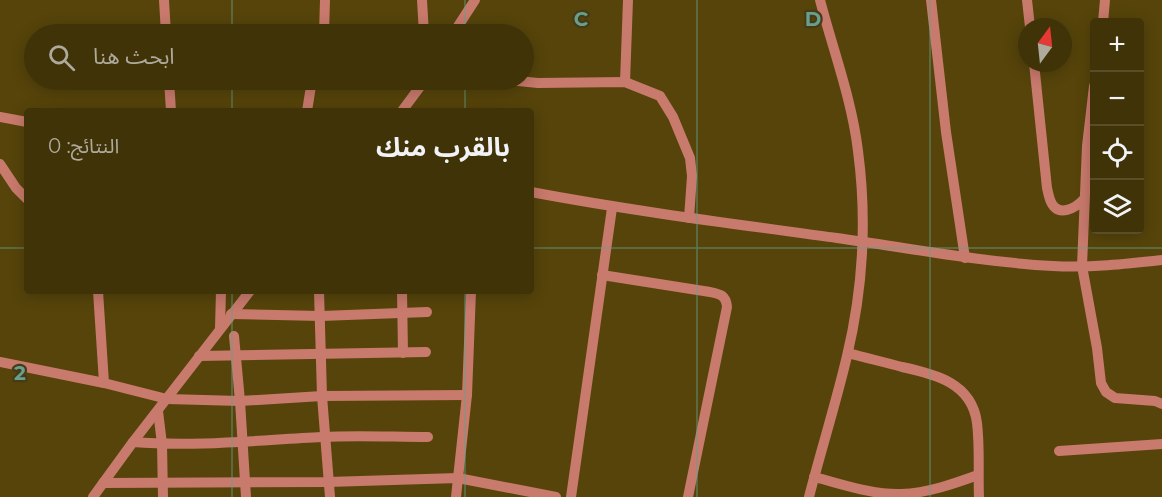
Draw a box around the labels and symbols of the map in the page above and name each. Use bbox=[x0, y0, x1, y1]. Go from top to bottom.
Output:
text: C bbox=[574, 7, 589, 31]
text: D bbox=[805, 7, 821, 31]
north arrow bbox=[1018, 18, 1072, 72]
text: 2 bbox=[14, 361, 26, 385]

